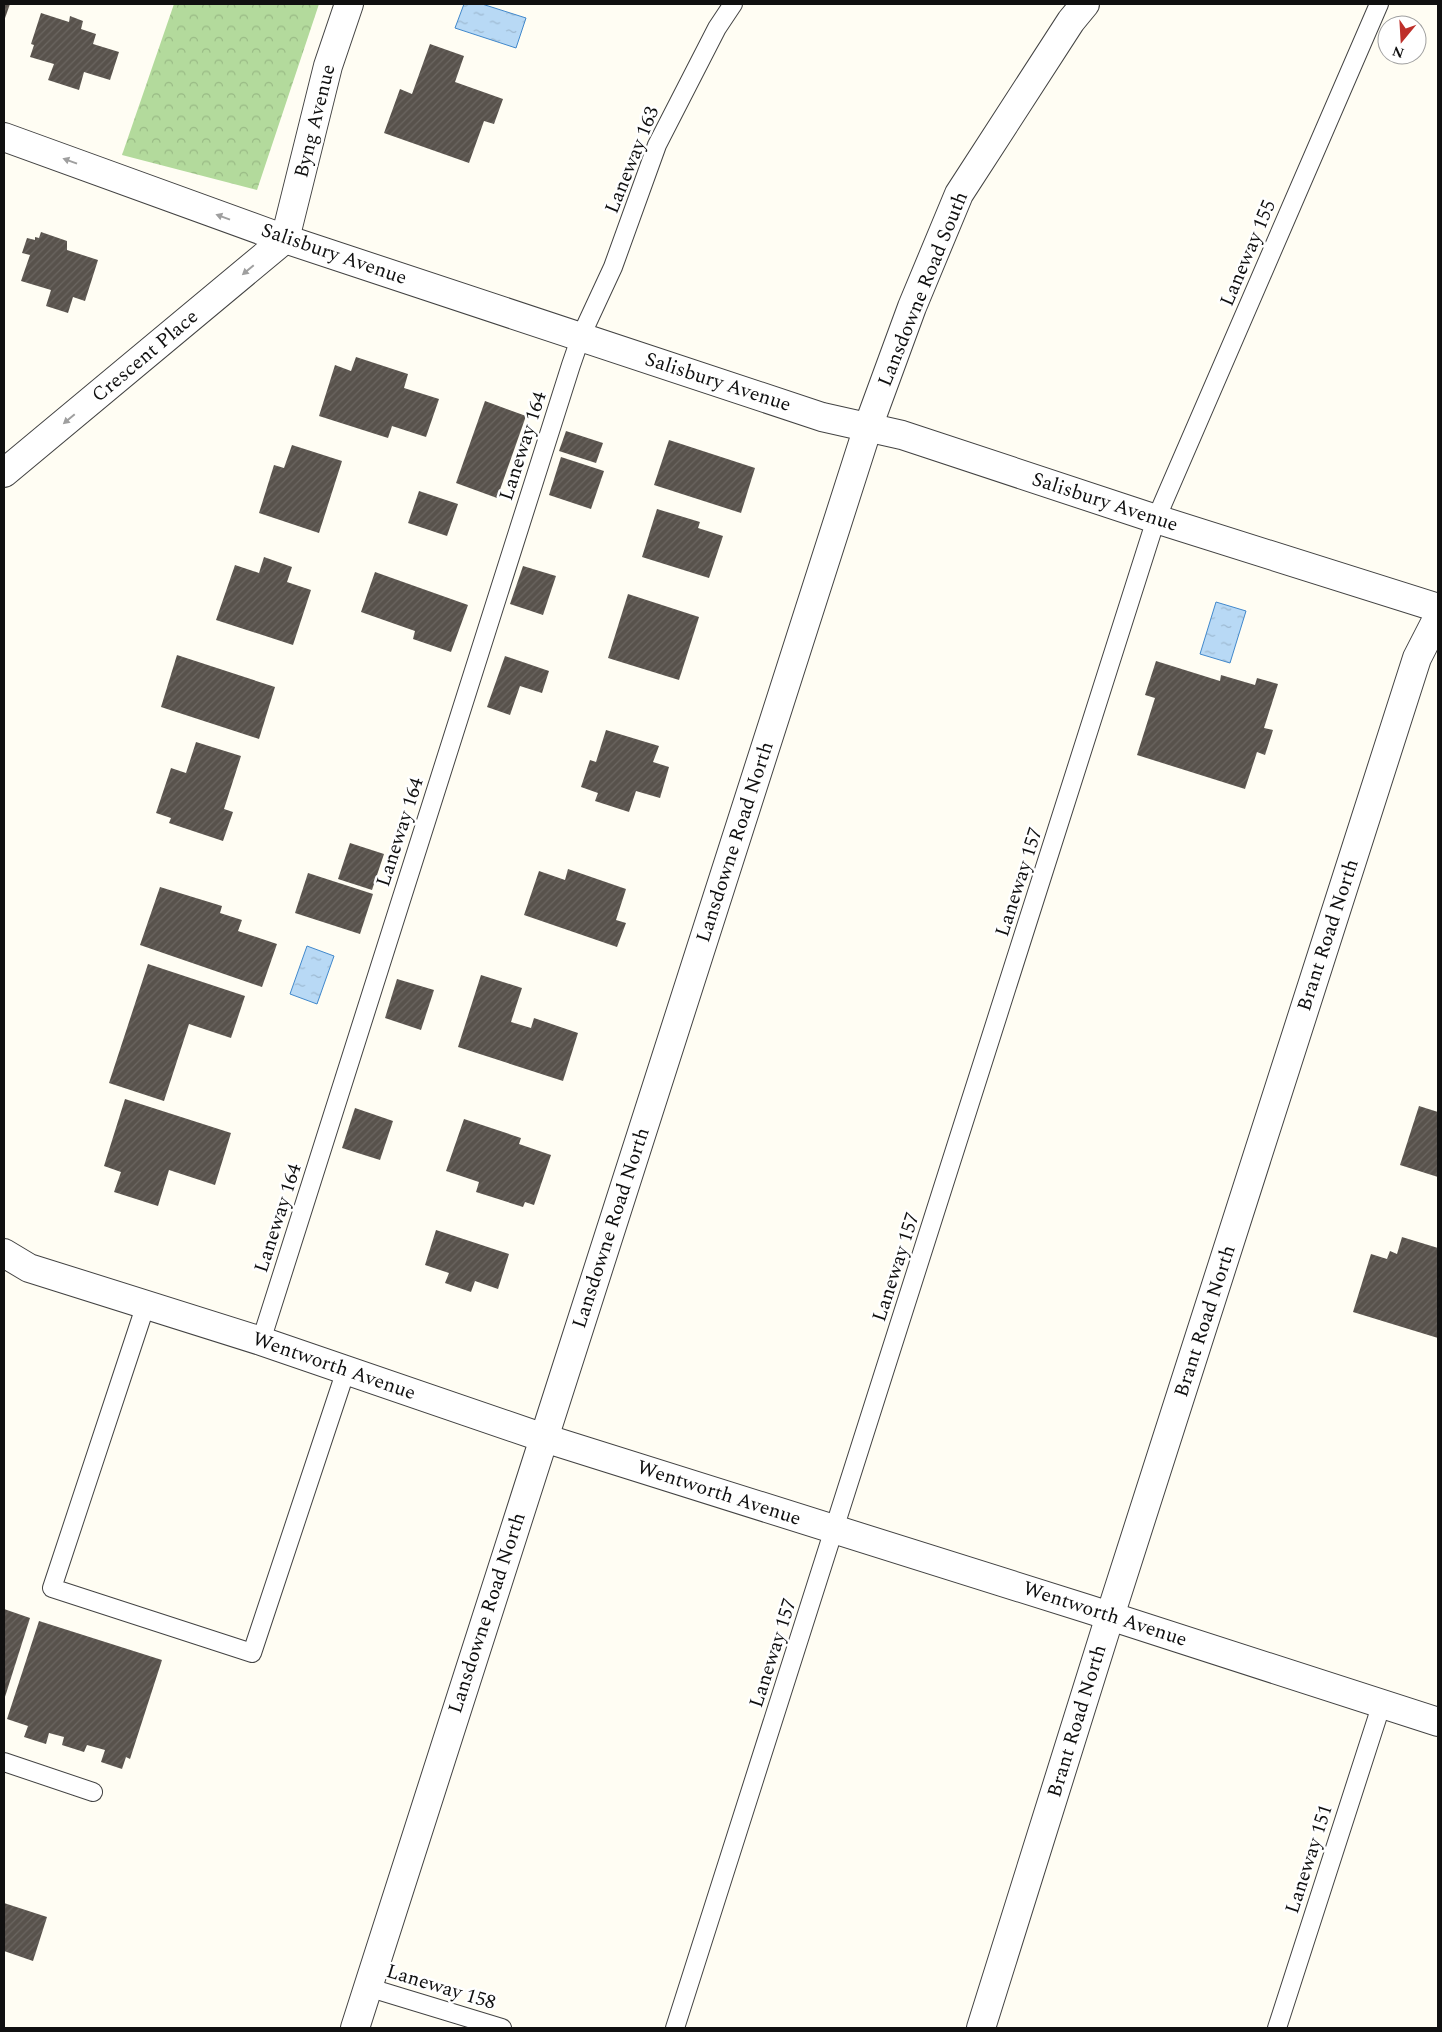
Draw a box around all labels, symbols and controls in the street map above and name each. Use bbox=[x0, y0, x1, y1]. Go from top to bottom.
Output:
north arrow bbox=[1377, 15, 1427, 65]
text: N bbox=[1389, 40, 1407, 64]
street label: Byng Avenue bbox=[286, 61, 344, 181]
street label: Laneway 163 bbox=[597, 102, 667, 218]
one-way arrow bbox=[63, 157, 78, 164]
street label: Lansdowne Road South bbox=[870, 187, 976, 391]
street label: Laneway 155 bbox=[1212, 195, 1284, 311]
one-way arrow bbox=[215, 213, 230, 221]
street label: Salisbury Avenue bbox=[257, 215, 411, 293]
one-way arrow bbox=[242, 265, 255, 276]
street label: Crescent Place bbox=[85, 302, 205, 410]
street label: Salisbury Avenue bbox=[641, 344, 795, 420]
street label: Laneway 164 bbox=[491, 388, 555, 504]
one-way arrow bbox=[63, 413, 75, 424]
street label: Salisbury Avenue bbox=[1028, 464, 1182, 540]
street label: Lansdowne Road North bbox=[688, 738, 782, 946]
street label: Laneway 164 bbox=[368, 774, 432, 890]
street label: Laneway 157 bbox=[987, 824, 1051, 940]
street label: Brant Road North bbox=[1289, 855, 1367, 1015]
street label: Lansdowne Road North bbox=[564, 1124, 658, 1332]
street label: Laneway 164 bbox=[246, 1160, 310, 1276]
street label: Laneway 157 bbox=[864, 1209, 928, 1325]
street label: Brant Road North bbox=[1166, 1241, 1244, 1401]
street label: Wentworth Avenue bbox=[248, 1324, 420, 1408]
street label: Wentworth Avenue bbox=[633, 1452, 805, 1534]
street label: Lansdowne Road North bbox=[440, 1509, 534, 1717]
street label: Wentworth Avenue bbox=[1019, 1573, 1191, 1655]
street label: Laneway 157 bbox=[741, 1595, 805, 1711]
street label: Brant Road North bbox=[1040, 1641, 1114, 1801]
street label: Laneway 151 bbox=[1277, 1801, 1341, 1917]
street label: Laneway 158 bbox=[383, 1956, 499, 2018]

